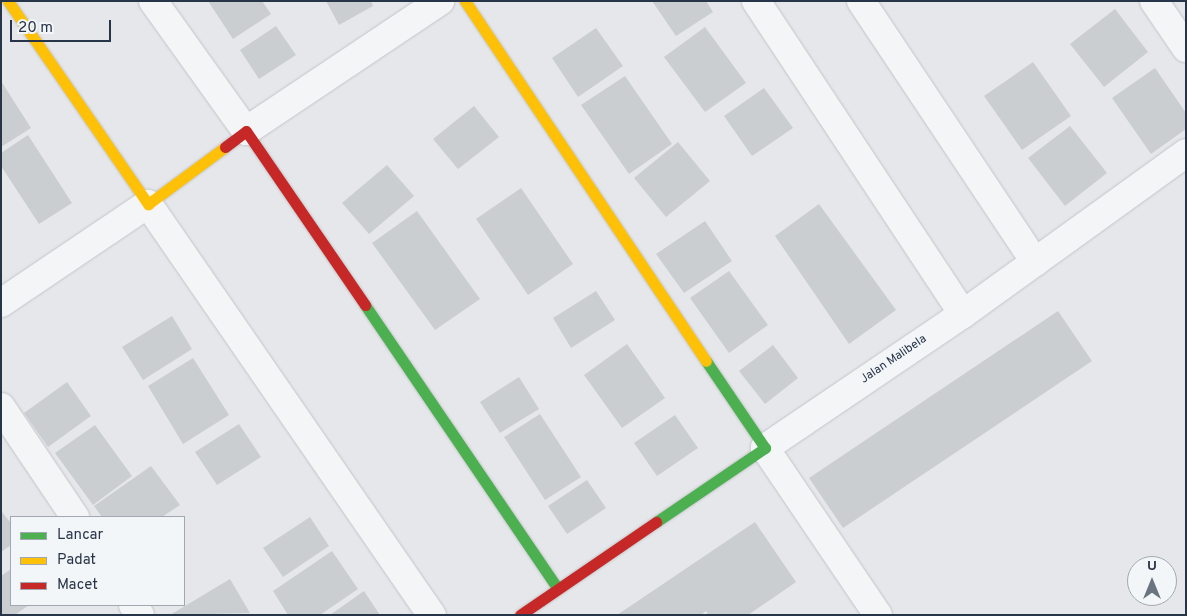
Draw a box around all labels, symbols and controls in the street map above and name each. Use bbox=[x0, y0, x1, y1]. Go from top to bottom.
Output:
scale bar bbox=[12, 10, 114, 42]
text: 20 m bbox=[18, 19, 53, 38]
street label: Jalan Malibela bbox=[858, 333, 930, 387]
legend bbox=[10, 516, 185, 606]
text: Lancar bbox=[57, 526, 103, 545]
text: Padat bbox=[57, 551, 96, 570]
north arrow bbox=[1127, 556, 1177, 606]
text: U bbox=[1147, 558, 1157, 575]
text: Macet bbox=[57, 576, 98, 595]

